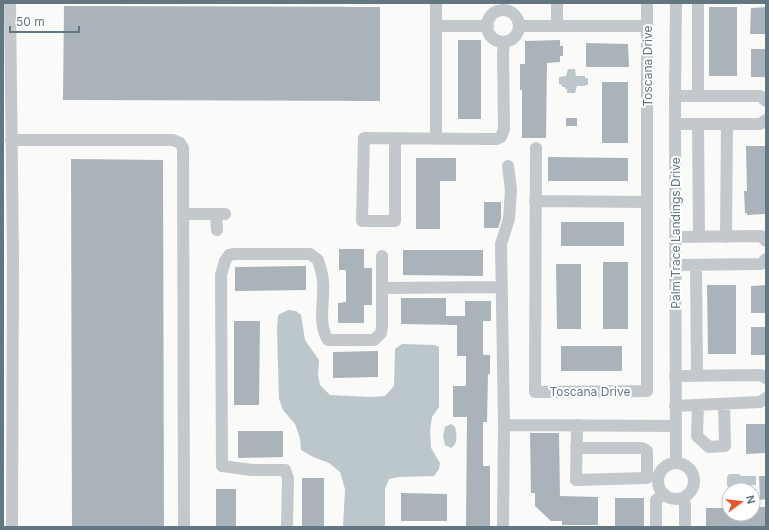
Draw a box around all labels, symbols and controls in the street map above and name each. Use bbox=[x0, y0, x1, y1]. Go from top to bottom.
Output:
scale bar bbox=[10, 8, 79, 34]
text: 50 m bbox=[16, 14, 45, 29]
street label: Toscana Drive bbox=[640, 25, 655, 107]
street label: Palm Trace Landings Drive bbox=[668, 157, 683, 309]
street label: Toscana Drive bbox=[549, 384, 631, 399]
north arrow bbox=[721, 482, 761, 522]
text: N bbox=[743, 494, 759, 505]

